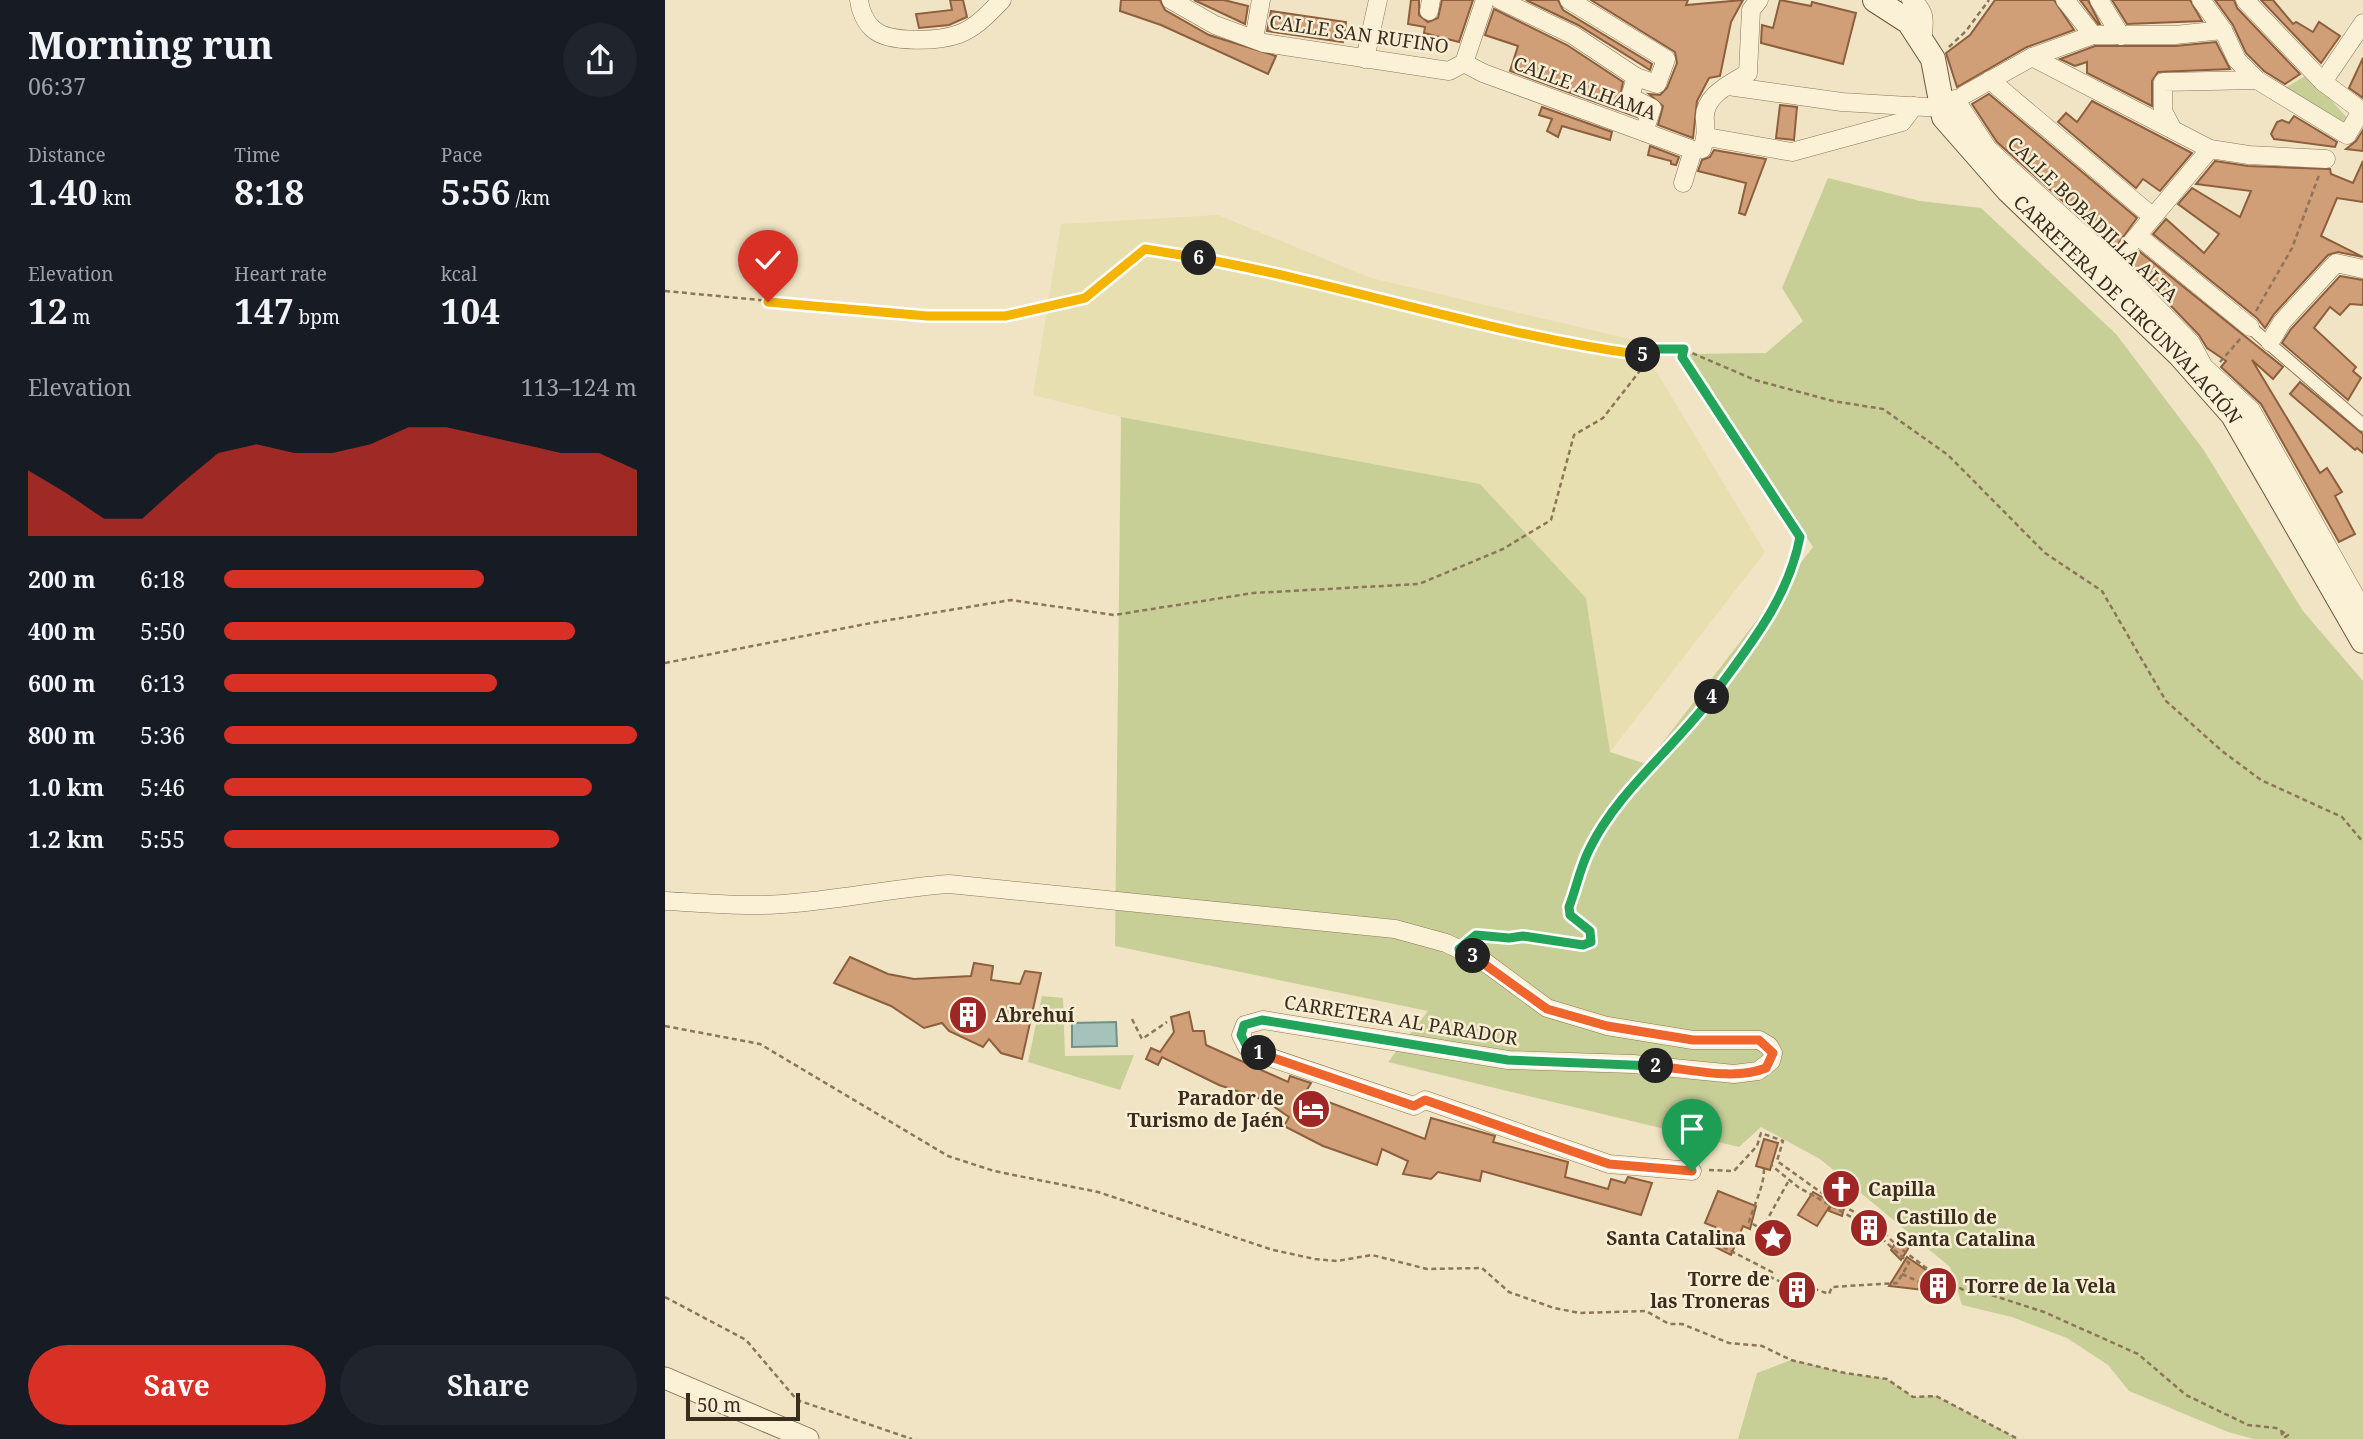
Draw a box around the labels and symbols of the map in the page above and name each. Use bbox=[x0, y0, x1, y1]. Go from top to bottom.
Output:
street label: CALLE SAN RUFINO bbox=[1268, 9, 1450, 59]
street label: CALLE ALHAMA bbox=[1510, 50, 1661, 126]
street label: CALLE BOBADILLA ALTA bbox=[2002, 130, 2184, 308]
street label: CARRETERA DE CIRCUNVALACIÓN bbox=[2008, 189, 2248, 428]
pin bbox=[738, 230, 798, 302]
pin: 6 bbox=[1181, 240, 1217, 276]
pin: 5 bbox=[1625, 338, 1661, 372]
pin: 4 bbox=[1695, 680, 1729, 714]
pin: 3 bbox=[1455, 939, 1491, 974]
street label: CARRETERA AL PARADOR bbox=[1282, 989, 1520, 1051]
building icon: Abrehuí bbox=[947, 994, 989, 1036]
place label: Abrehuí bbox=[995, 1002, 1075, 1028]
pin: 1 bbox=[1241, 1036, 1277, 1070]
pin: 2 bbox=[1639, 1048, 1674, 1084]
place label: Parador de Turismo de Jaén bbox=[1127, 1085, 1284, 1133]
hotel icon: Parador de Turismo de Jaén bbox=[1290, 1088, 1332, 1130]
pin bbox=[1662, 1099, 1722, 1171]
church icon: Capilla bbox=[1820, 1168, 1862, 1210]
place label: Capilla bbox=[1868, 1176, 1936, 1202]
place label: Castillo de Santa Catalina bbox=[1896, 1204, 2036, 1252]
building icon: Castillo de Santa Catalina bbox=[1848, 1207, 1890, 1249]
place icon: Santa Catalina bbox=[1752, 1217, 1794, 1259]
place label: Santa Catalina bbox=[1606, 1225, 1746, 1251]
building icon: Torre de la Vela bbox=[1917, 1265, 1959, 1307]
place label: Torre de las Troneras bbox=[1650, 1266, 1770, 1314]
building icon: Torre de las Troneras bbox=[1776, 1269, 1818, 1311]
place label: Torre de la Vela bbox=[1965, 1273, 2116, 1299]
scale bar bbox=[686, 1390, 800, 1422]

